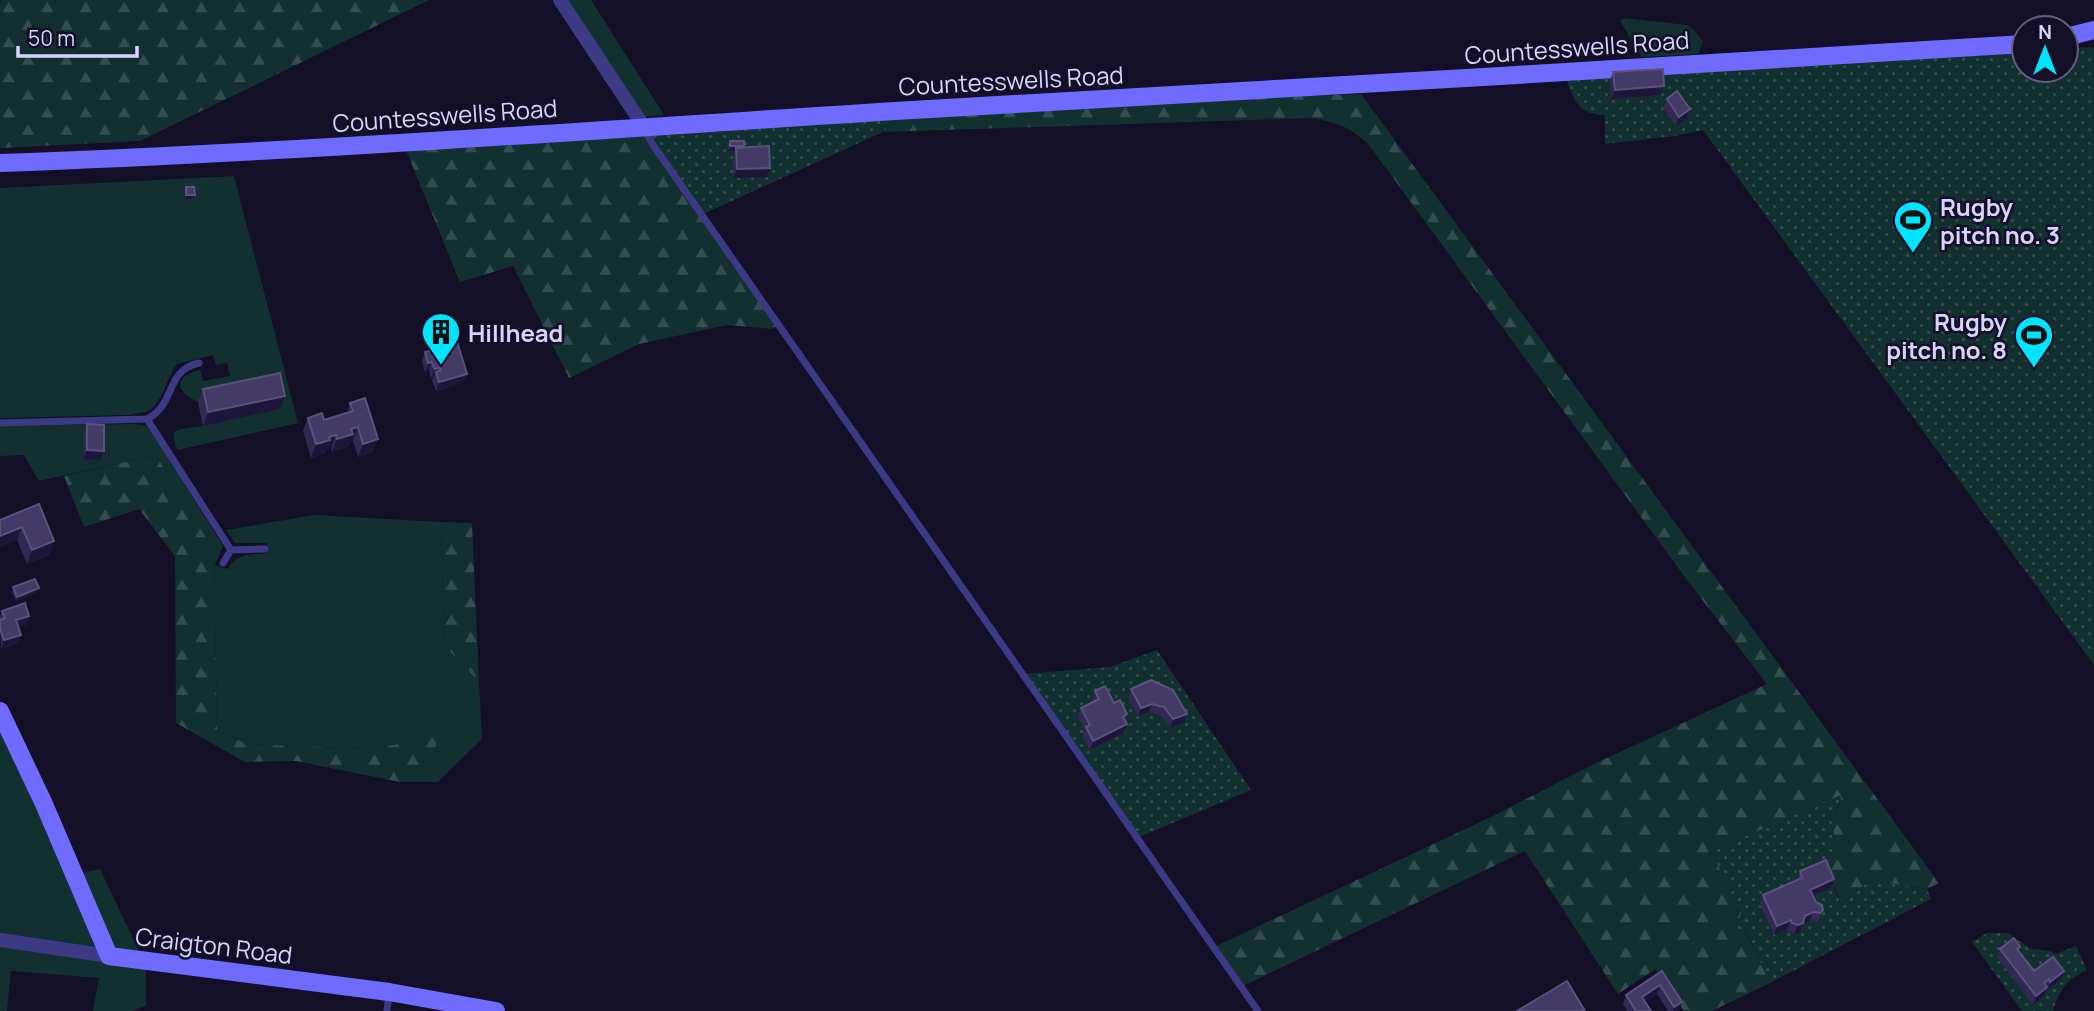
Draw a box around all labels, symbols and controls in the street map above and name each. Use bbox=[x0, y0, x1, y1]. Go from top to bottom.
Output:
scale bar bbox=[18, 14, 136, 58]
north arrow bbox=[2010, 14, 2080, 84]
text: N bbox=[2038, 19, 2052, 45]
street label: Countesswells Road bbox=[1464, 23, 1690, 71]
text: 50 m bbox=[28, 24, 75, 52]
street label: Countesswells Road bbox=[898, 58, 1124, 102]
street label: Countesswells Road bbox=[332, 91, 558, 139]
place label: Rugby pitch no. 3 bbox=[1940, 190, 2060, 251]
sports icon: Rugby pitch no. 3 bbox=[1892, 199, 1934, 254]
place label: Rugby pitch no. 8 bbox=[1886, 305, 2008, 366]
building icon: Hillhead bbox=[420, 311, 462, 366]
sports icon: Rugby pitch no. 8 bbox=[2013, 314, 2055, 369]
place label: Hillhead bbox=[468, 316, 563, 349]
street label: Craigton Road bbox=[134, 919, 294, 971]

